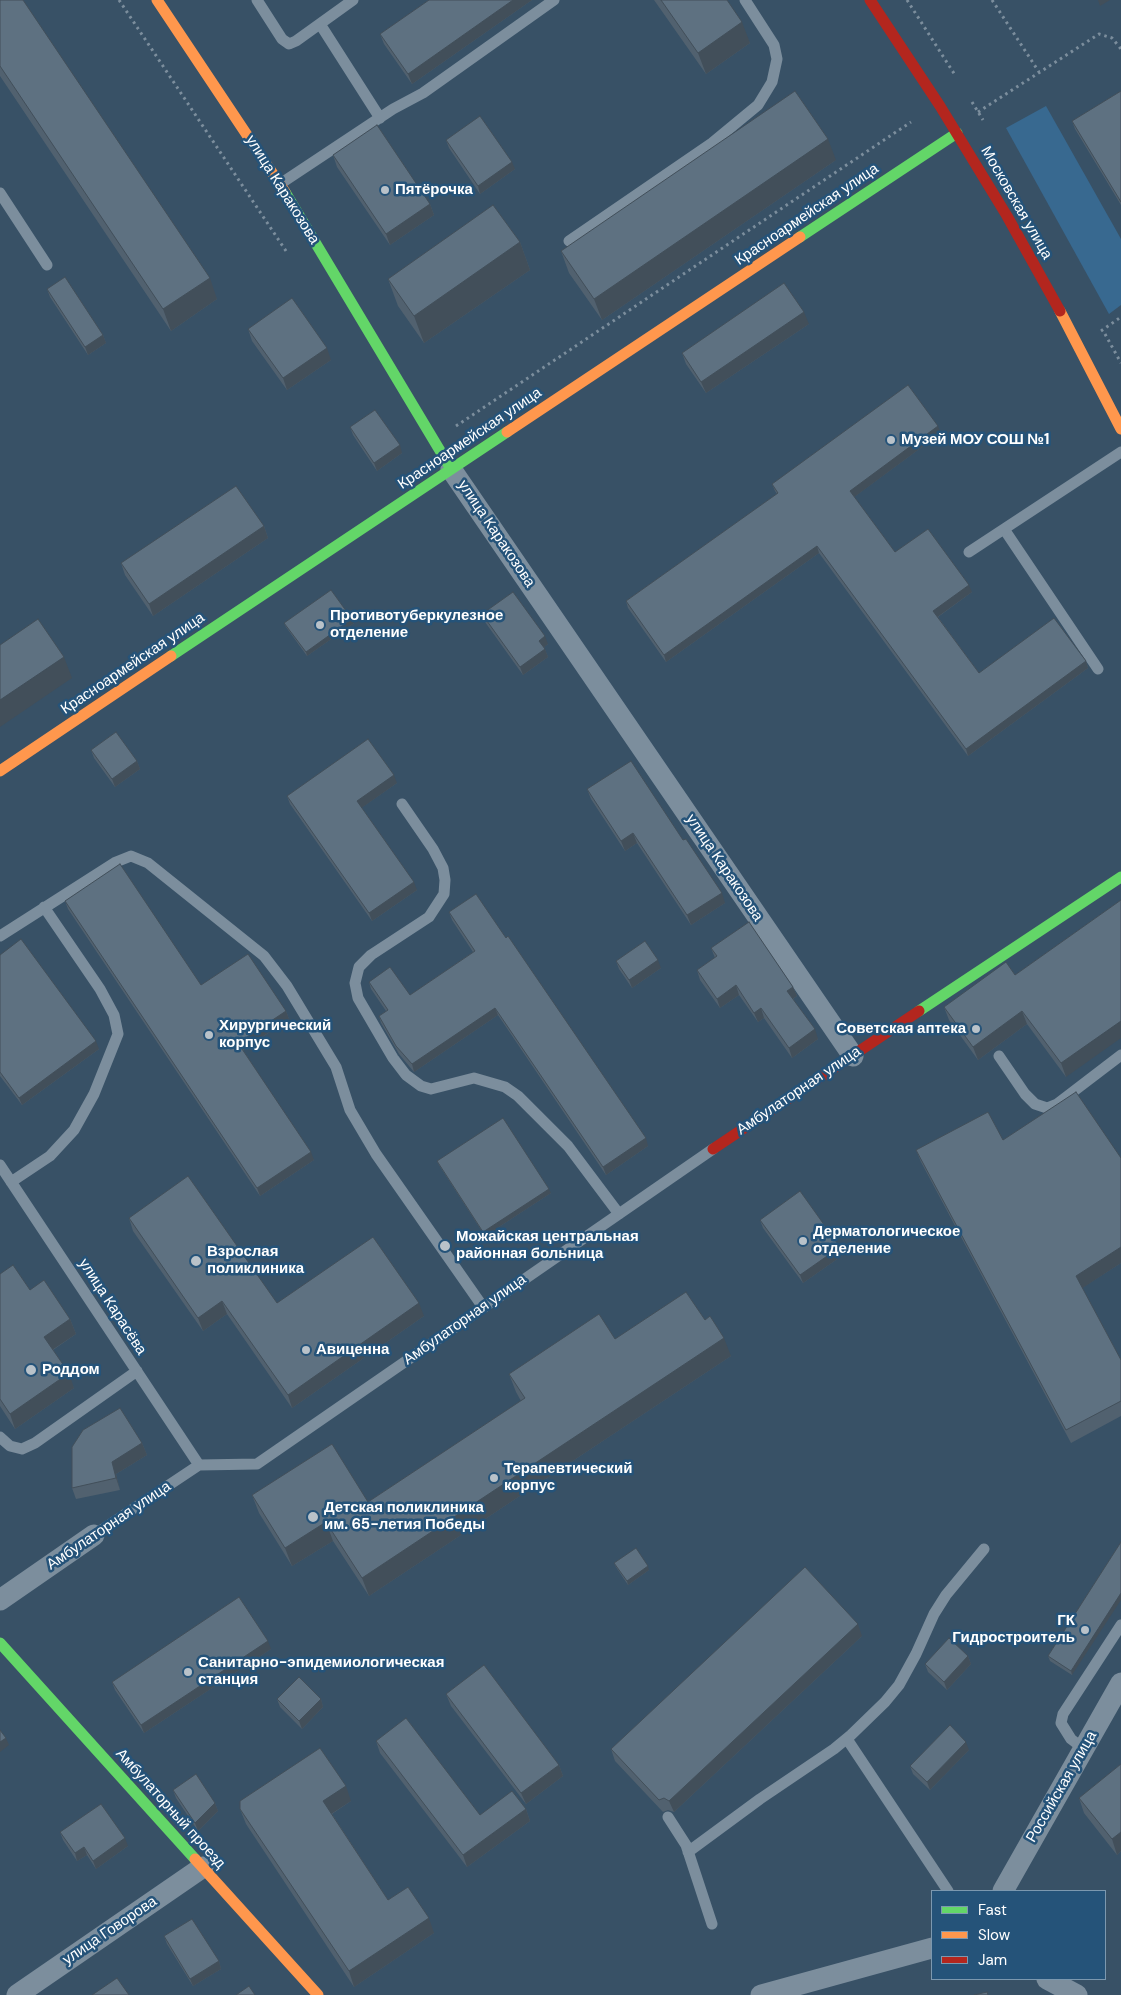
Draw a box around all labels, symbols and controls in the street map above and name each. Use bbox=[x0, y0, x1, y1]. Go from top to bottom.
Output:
street label: улица Каракозова bbox=[241, 132, 323, 248]
street label: Московская улица bbox=[976, 143, 1056, 263]
street label: Красноармейская улица bbox=[732, 160, 882, 270]
place label: Пятёрочка bbox=[395, 181, 473, 199]
marker: Пятёрочка bbox=[379, 184, 391, 196]
street label: Красноармейская улица bbox=[395, 384, 545, 494]
place label: Музей МОУ СОШ №1 bbox=[901, 431, 1050, 449]
marker: Музей МОУ СОШ №1 bbox=[885, 434, 897, 446]
street label: улица Каракозова bbox=[454, 477, 538, 591]
place label: Противотуберкулезное отделение bbox=[330, 607, 503, 642]
street label: Красноармейская улица bbox=[58, 609, 208, 719]
marker: Противотуберкулезное отделение bbox=[314, 619, 326, 631]
street label: улица Каракозова bbox=[682, 811, 766, 925]
place label: Хирургический корпус bbox=[219, 1017, 331, 1052]
place label: Советская аптека bbox=[836, 1020, 966, 1038]
marker: Советская аптека bbox=[970, 1023, 982, 1035]
marker: Хирургический корпус bbox=[203, 1029, 215, 1041]
street label: Амбулаторная улица bbox=[734, 1043, 864, 1139]
place label: Дерматологическое отделение bbox=[813, 1223, 960, 1258]
place label: Можайская центральная районная больница bbox=[456, 1228, 639, 1263]
marker: Дерматологическое отделение bbox=[797, 1235, 809, 1247]
marker: Можайская центральная районная больница bbox=[438, 1239, 452, 1253]
place label: Взрослая поликлиника bbox=[207, 1243, 304, 1278]
marker: Взрослая поликлиника bbox=[189, 1254, 203, 1268]
street label: улица Карасёва bbox=[74, 1256, 150, 1358]
street label: Амбулаторная улица bbox=[400, 1271, 530, 1369]
place label: Авиценна bbox=[316, 1341, 389, 1359]
marker: Авиценна bbox=[300, 1344, 312, 1356]
place label: Роддом bbox=[42, 1361, 100, 1379]
marker: Роддом bbox=[24, 1363, 38, 1377]
place label: Терапевтический корпус bbox=[504, 1460, 632, 1495]
marker: Терапевтический корпус bbox=[488, 1472, 500, 1484]
street label: Амбулаторная улица bbox=[44, 1478, 174, 1574]
place label: Детская поликлиника им. 65-летия Победы bbox=[324, 1499, 485, 1534]
marker: Детская поликлиника им. 65-летия Победы bbox=[306, 1510, 320, 1524]
place label: ГК Гидростроитель bbox=[952, 1612, 1075, 1647]
marker: ГК Гидростроитель bbox=[1079, 1624, 1091, 1636]
place label: Санитарно-эпидемиологическая станция bbox=[198, 1654, 444, 1689]
marker: Санитарно-эпидемиологическая станция bbox=[182, 1666, 194, 1678]
street label: Российская улица bbox=[1023, 1728, 1101, 1846]
street label: Амбулаторный проезд bbox=[111, 1745, 229, 1873]
legend bbox=[931, 1890, 1106, 1980]
street label: улица Говорова bbox=[60, 1893, 160, 1969]
text: Fast bbox=[978, 1900, 1007, 1920]
text: Slow bbox=[978, 1925, 1010, 1945]
text: Jam bbox=[978, 1950, 1007, 1970]

